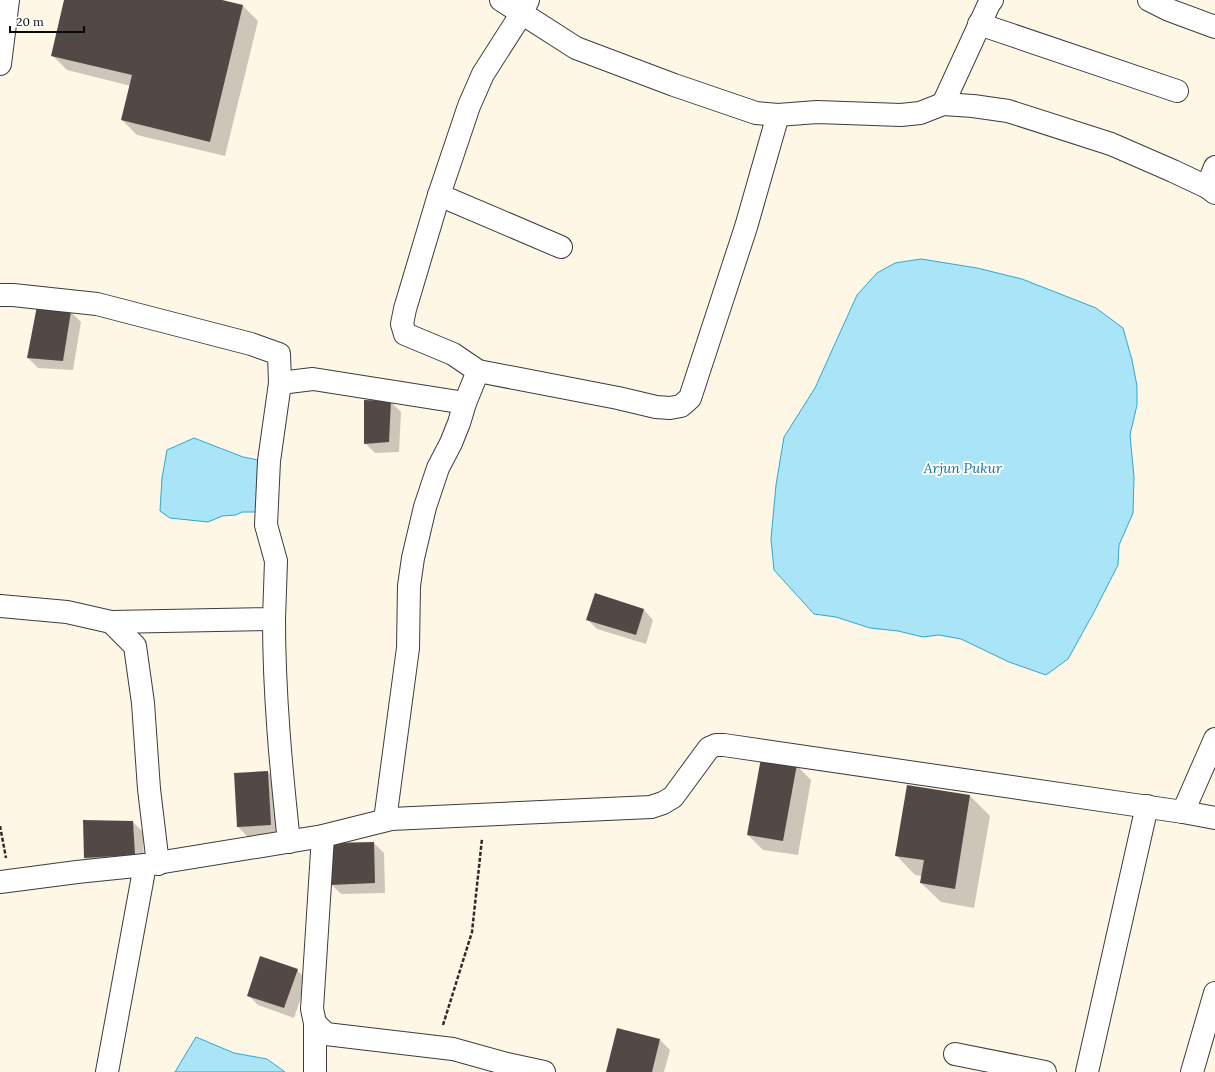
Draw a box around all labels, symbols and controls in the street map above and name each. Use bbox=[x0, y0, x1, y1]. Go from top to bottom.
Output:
scale bar bbox=[10, 8, 84, 34]
text: 20 m bbox=[16, 14, 44, 29]
water label: Arjun Pukur bbox=[923, 459, 1003, 477]

